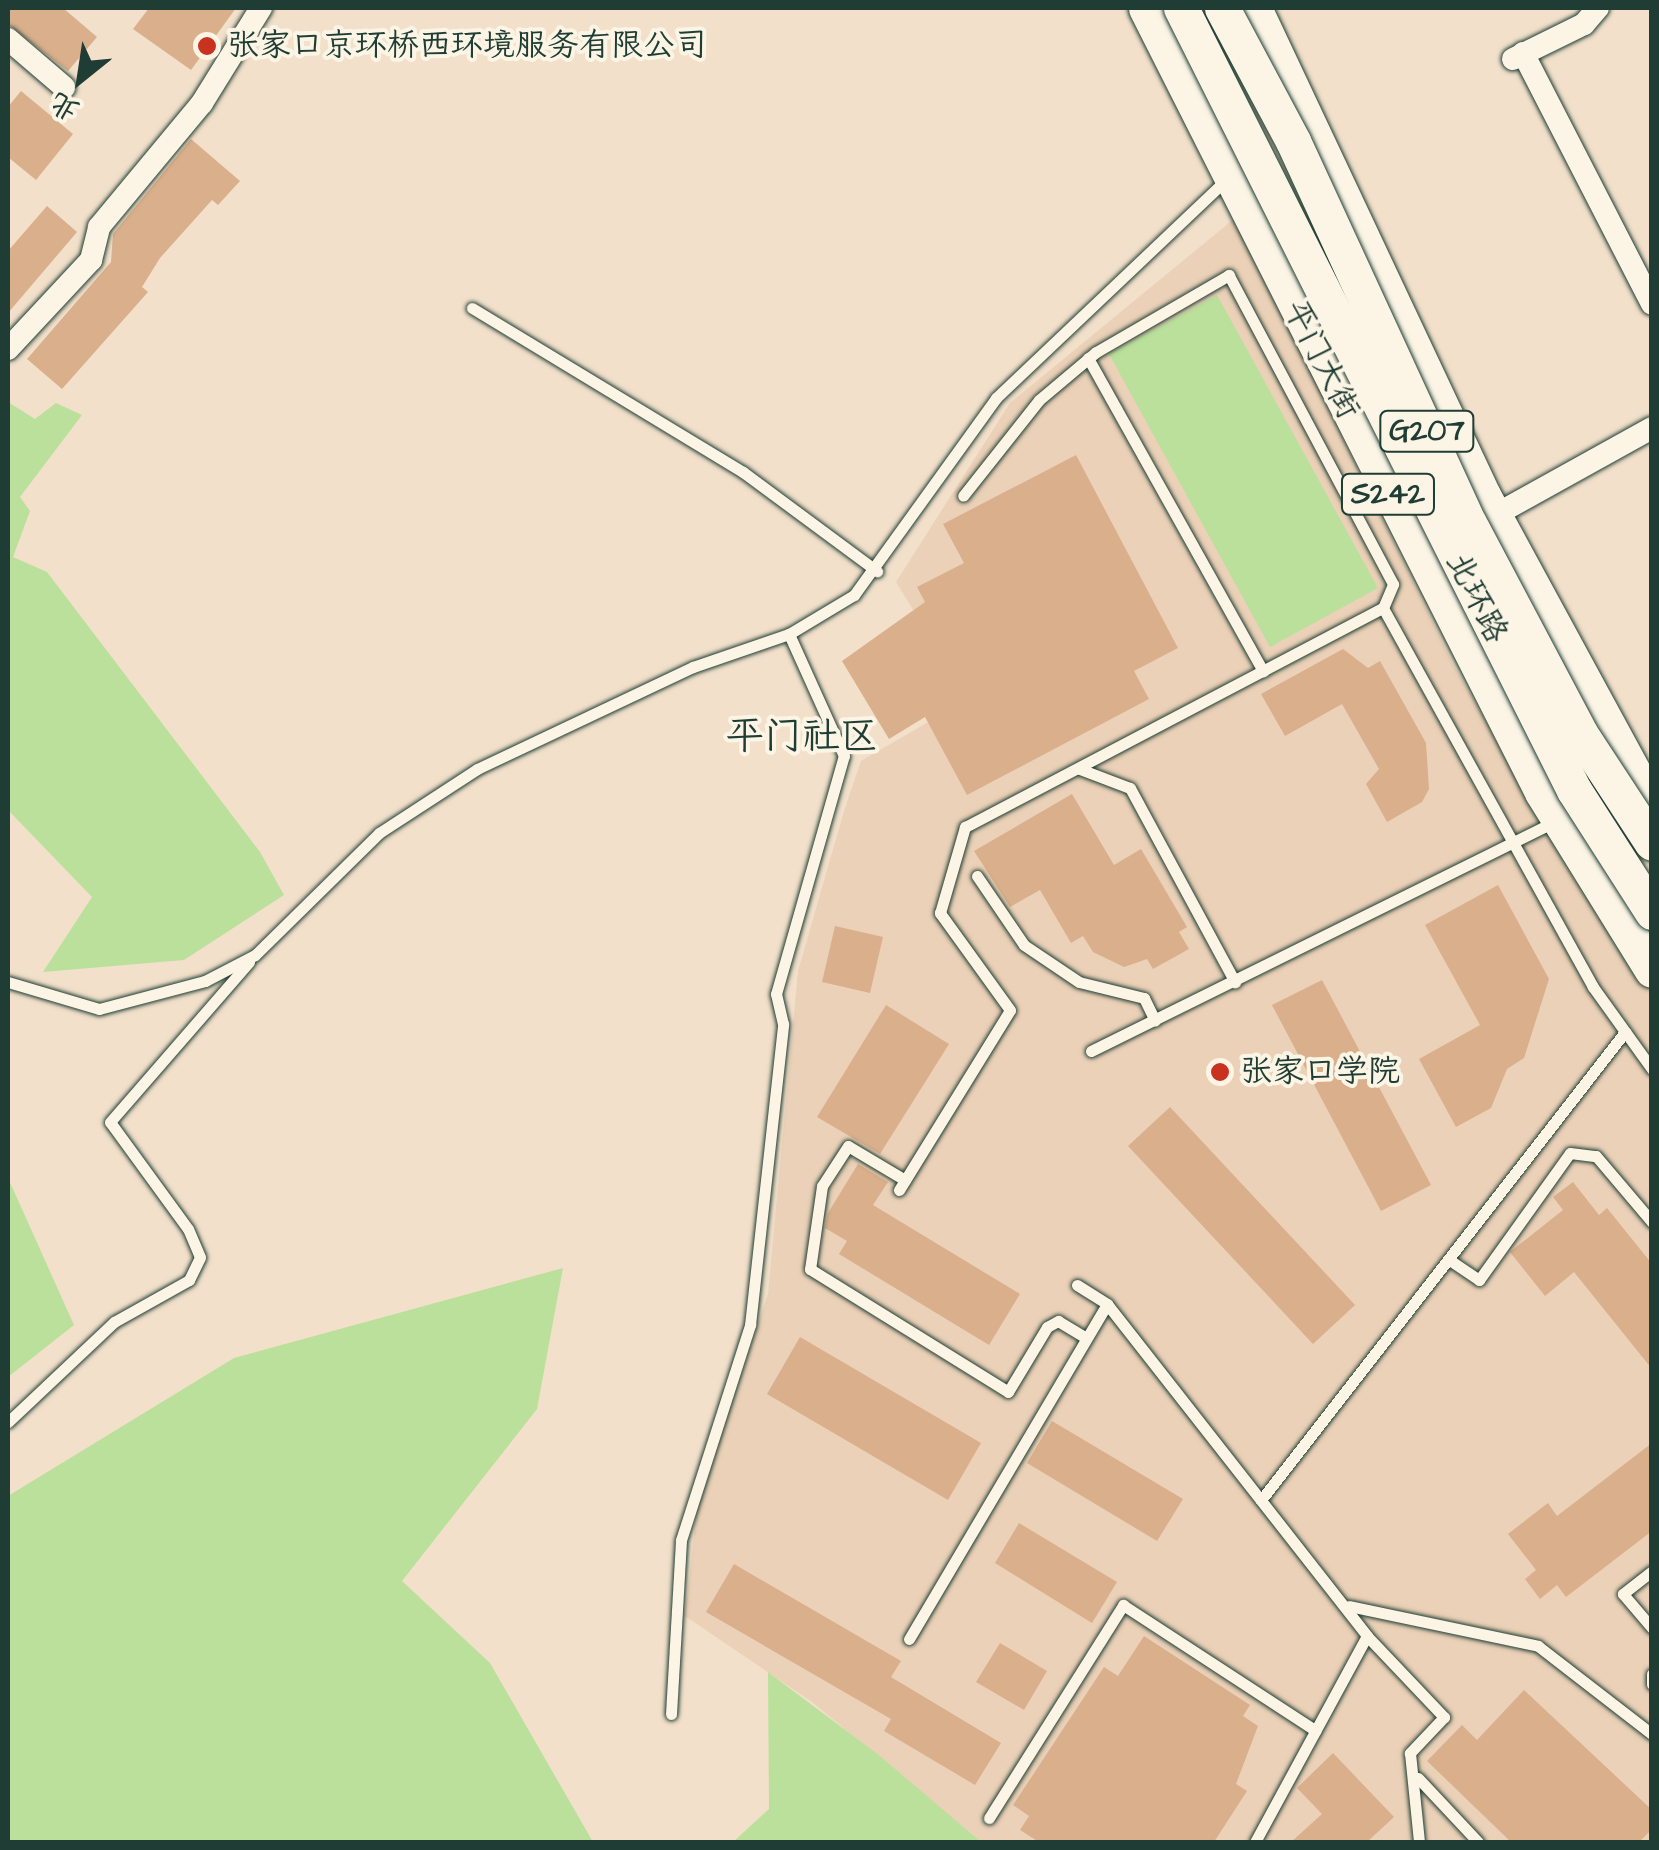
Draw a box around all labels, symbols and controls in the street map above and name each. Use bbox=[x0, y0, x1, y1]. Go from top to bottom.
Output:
place label: 张家口京环桥西环境服务有限公司 bbox=[227, 27, 707, 65]
north arrow bbox=[30, 30, 130, 130]
marker: 张家口京环桥西环境服务有限公司 bbox=[196, 35, 218, 57]
text: 北 bbox=[43, 83, 87, 130]
street label: 平门大街 bbox=[1275, 294, 1367, 426]
road number: G207 bbox=[1377, 406, 1477, 456]
road number: S242 bbox=[1340, 469, 1436, 519]
street label: 北环路 bbox=[1437, 547, 1515, 649]
district label: 平门社区 bbox=[726, 715, 878, 761]
place label: 张家口学院 bbox=[1240, 1053, 1400, 1091]
marker: 张家口学院 bbox=[1209, 1061, 1231, 1083]

